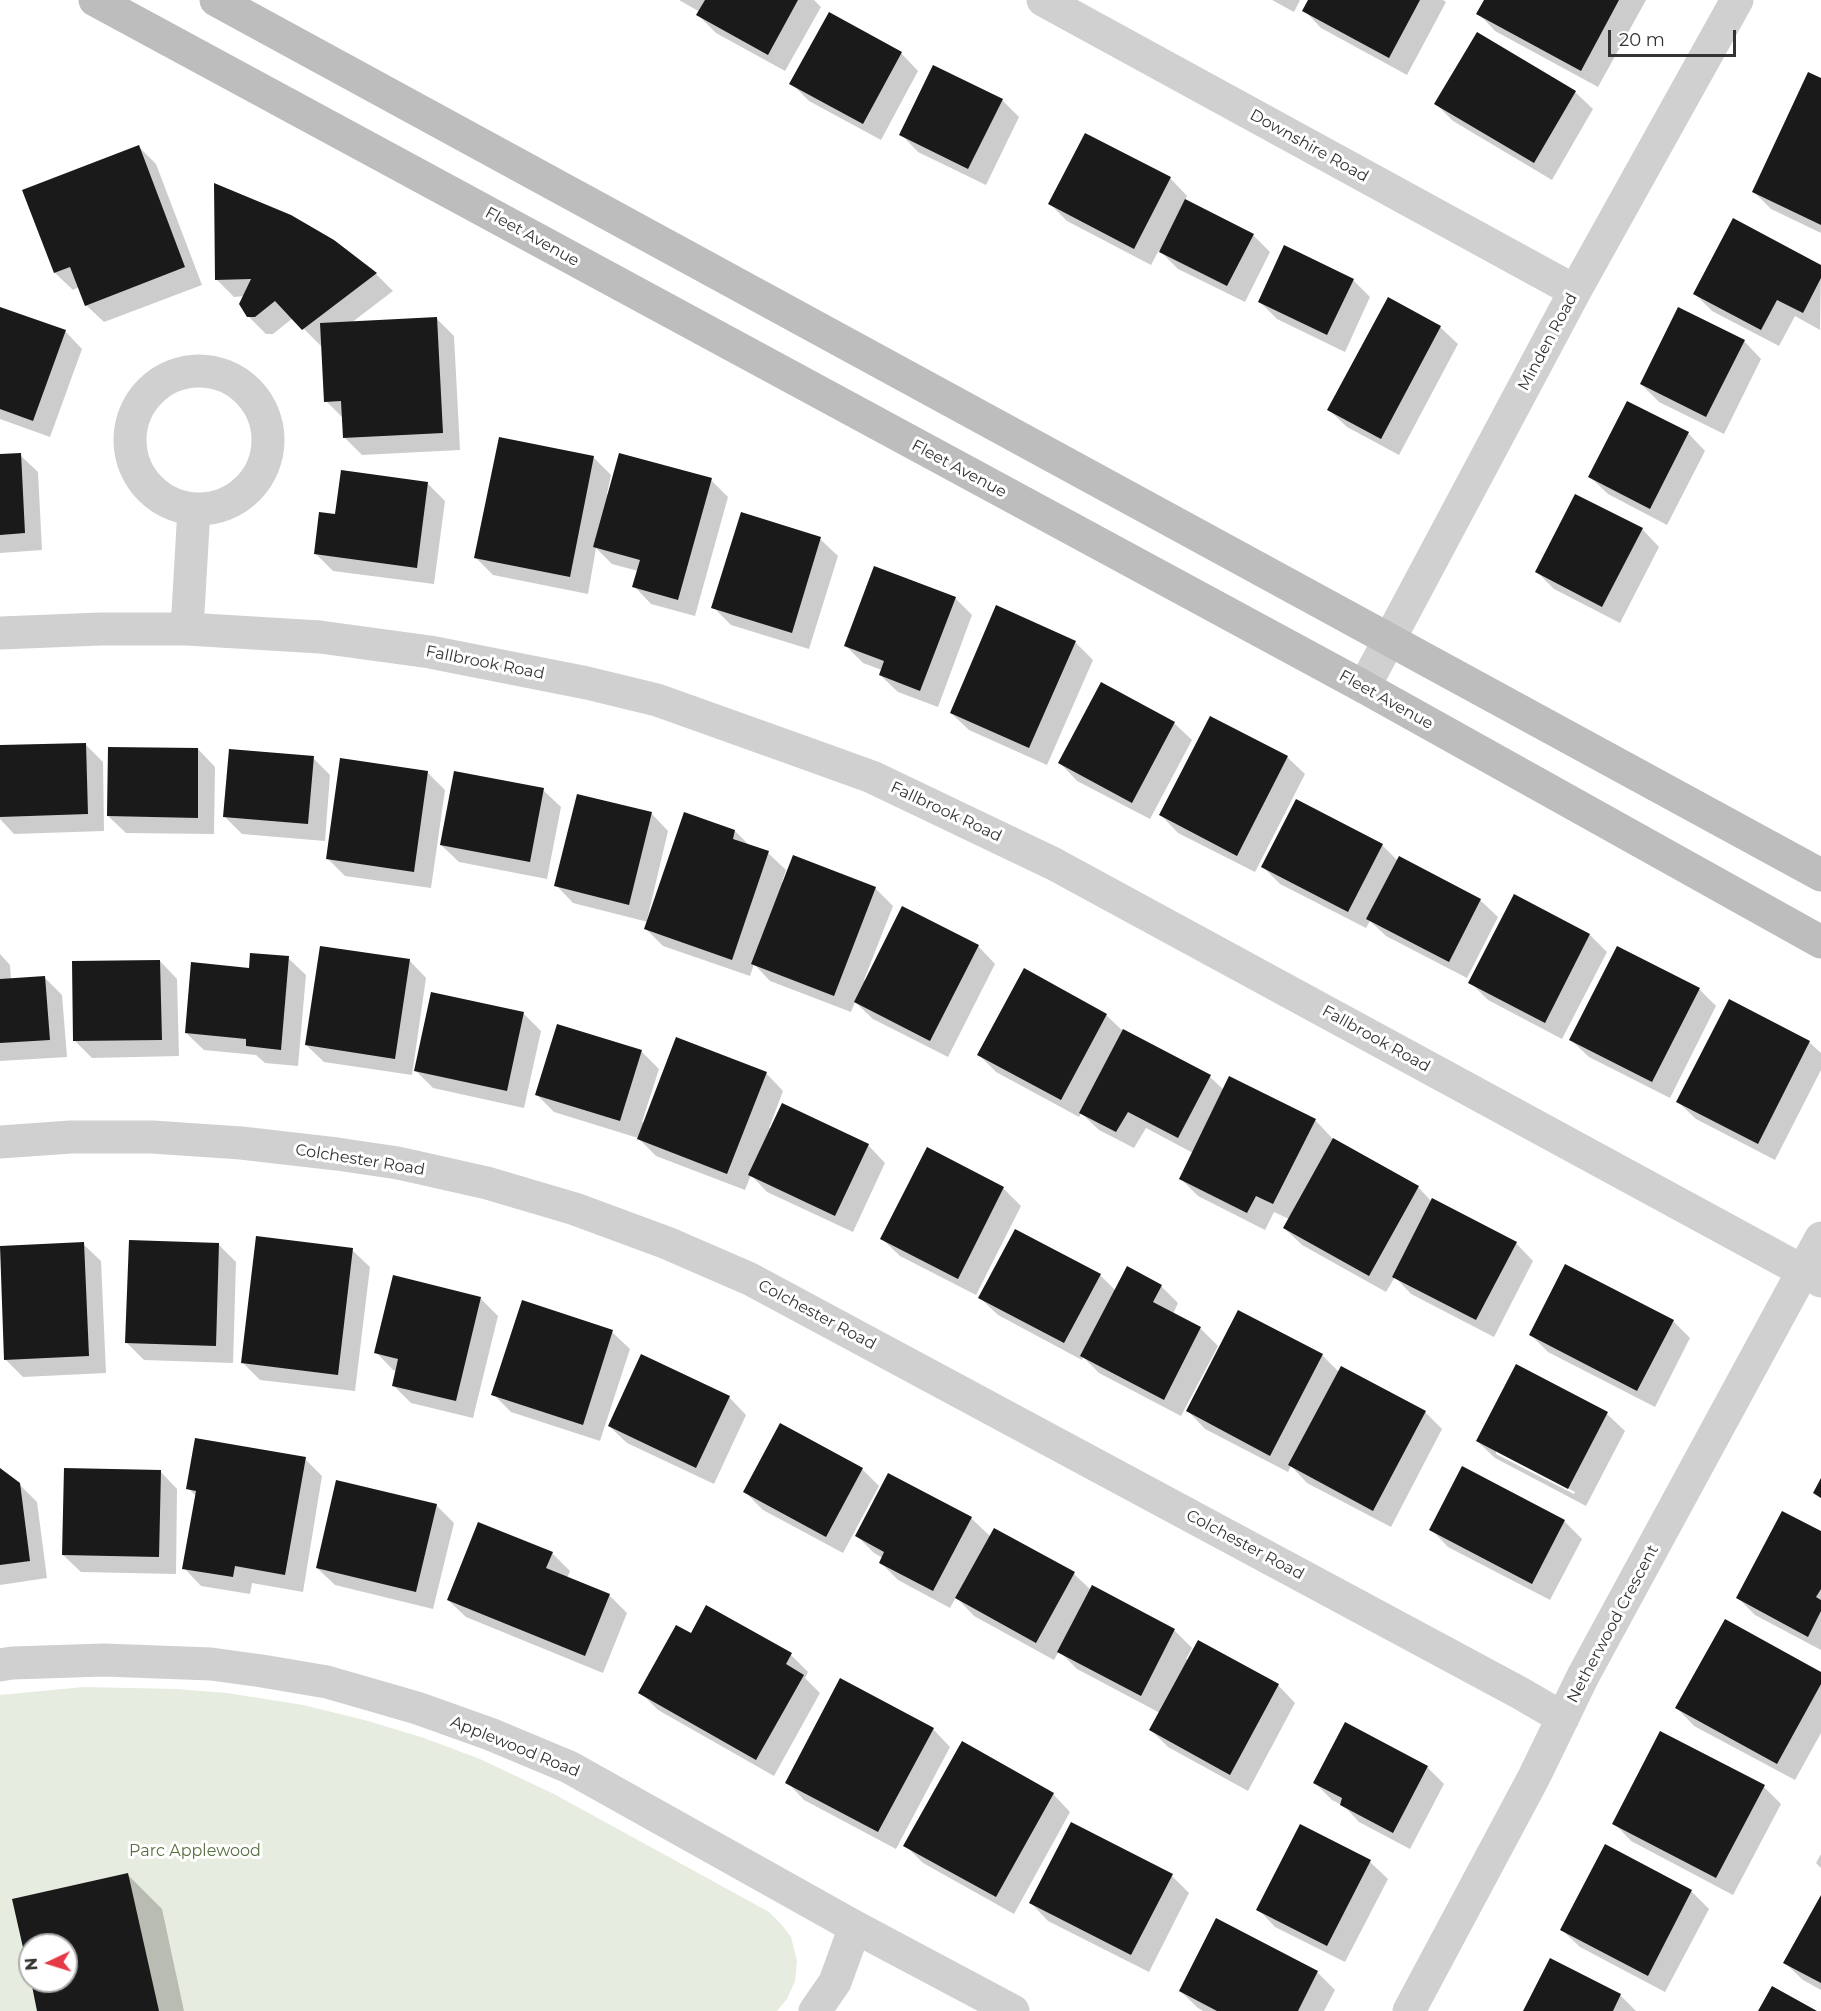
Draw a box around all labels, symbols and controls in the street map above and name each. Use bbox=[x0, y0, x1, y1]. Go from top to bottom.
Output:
scale bar bbox=[1611, 18, 1738, 56]
text: 20 m bbox=[1619, 29, 1665, 51]
street label: Downshire Road bbox=[1246, 105, 1372, 187]
street label: Fleet Avenue bbox=[482, 203, 582, 271]
street label: Minden Road bbox=[1514, 290, 1582, 394]
street label: Fleet Avenue bbox=[908, 436, 1010, 502]
street label: Fallbrook Road bbox=[424, 642, 546, 684]
street label: Fleet Avenue bbox=[1336, 666, 1436, 734]
street label: Fallbrook Road bbox=[887, 778, 1005, 846]
street label: Fallbrook Road bbox=[1319, 1001, 1433, 1077]
street label: Colchester Road bbox=[294, 1140, 426, 1180]
street label: Colchester Road bbox=[755, 1276, 879, 1354]
street label: Colchester Road bbox=[1183, 1506, 1307, 1584]
street label: Netherwood Crescent bbox=[1563, 1542, 1663, 1706]
street label: Applewood Road bbox=[448, 1712, 582, 1782]
park label: Parc Applewood bbox=[129, 1841, 261, 1861]
north arrow bbox=[18, 1933, 78, 1993]
text: N bbox=[22, 1957, 41, 1971]

